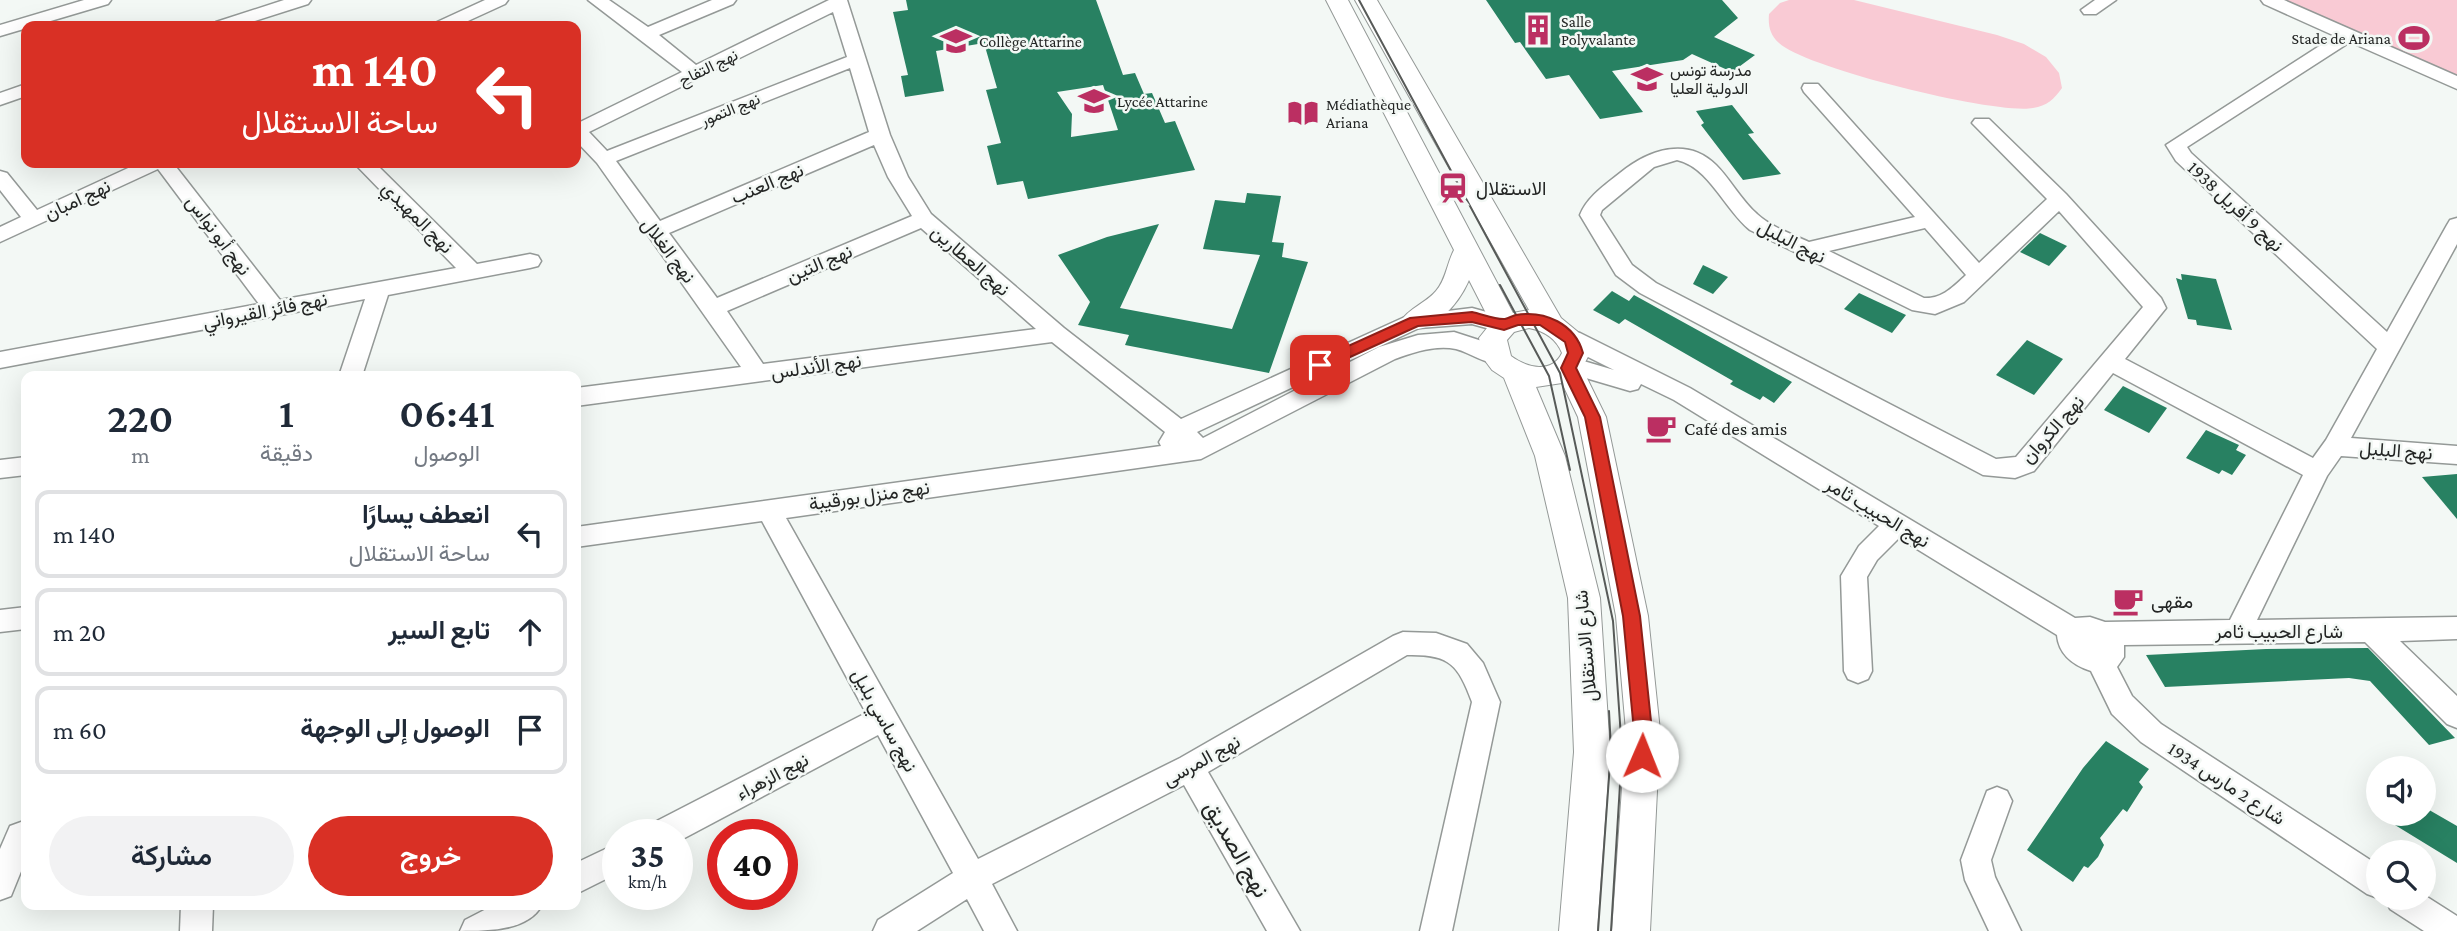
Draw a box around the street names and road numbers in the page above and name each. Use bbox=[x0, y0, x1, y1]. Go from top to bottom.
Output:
street label: نهج التفاح bbox=[676, 46, 742, 92]
street label: نهج التمور bbox=[697, 90, 763, 132]
street label: نهج 9 أفريل 1938 bbox=[2181, 157, 2288, 258]
street label: نهج العنب bbox=[728, 159, 808, 211]
street label: نهج امبان bbox=[41, 175, 115, 227]
street label: نهج المهيدي bbox=[374, 177, 458, 261]
street label: نهج أبو نواس bbox=[179, 191, 255, 281]
street label: نهج الغلال bbox=[635, 214, 700, 289]
street label: نهج البلبل bbox=[1753, 215, 1829, 270]
street label: نهج العطارين bbox=[925, 221, 1014, 302]
street label: نهج التين bbox=[783, 240, 856, 289]
street label: نهج فائز القيرواني bbox=[201, 288, 330, 338]
street label: نهج الأندلس bbox=[769, 350, 863, 386]
street label: نهج الكروان bbox=[2017, 391, 2090, 470]
street label: نهج البلبل bbox=[2358, 437, 2433, 467]
street label: نهج الحبيب ثامر bbox=[1819, 473, 1934, 554]
street label: نهج منزل بورقيبة bbox=[807, 477, 931, 517]
street label: شارع الاستقلال bbox=[1570, 589, 1603, 703]
street label: شارع الحبيب ثامر bbox=[2214, 621, 2343, 644]
street label: نهج ساسي بليل bbox=[843, 665, 921, 778]
street label: نهج المرسى bbox=[1159, 731, 1245, 793]
street label: شارع 2 مارس 1934 bbox=[2163, 738, 2289, 831]
street label: نهج الزهراء bbox=[733, 749, 813, 807]
street label: نهج الصديق bbox=[1196, 796, 1275, 903]

